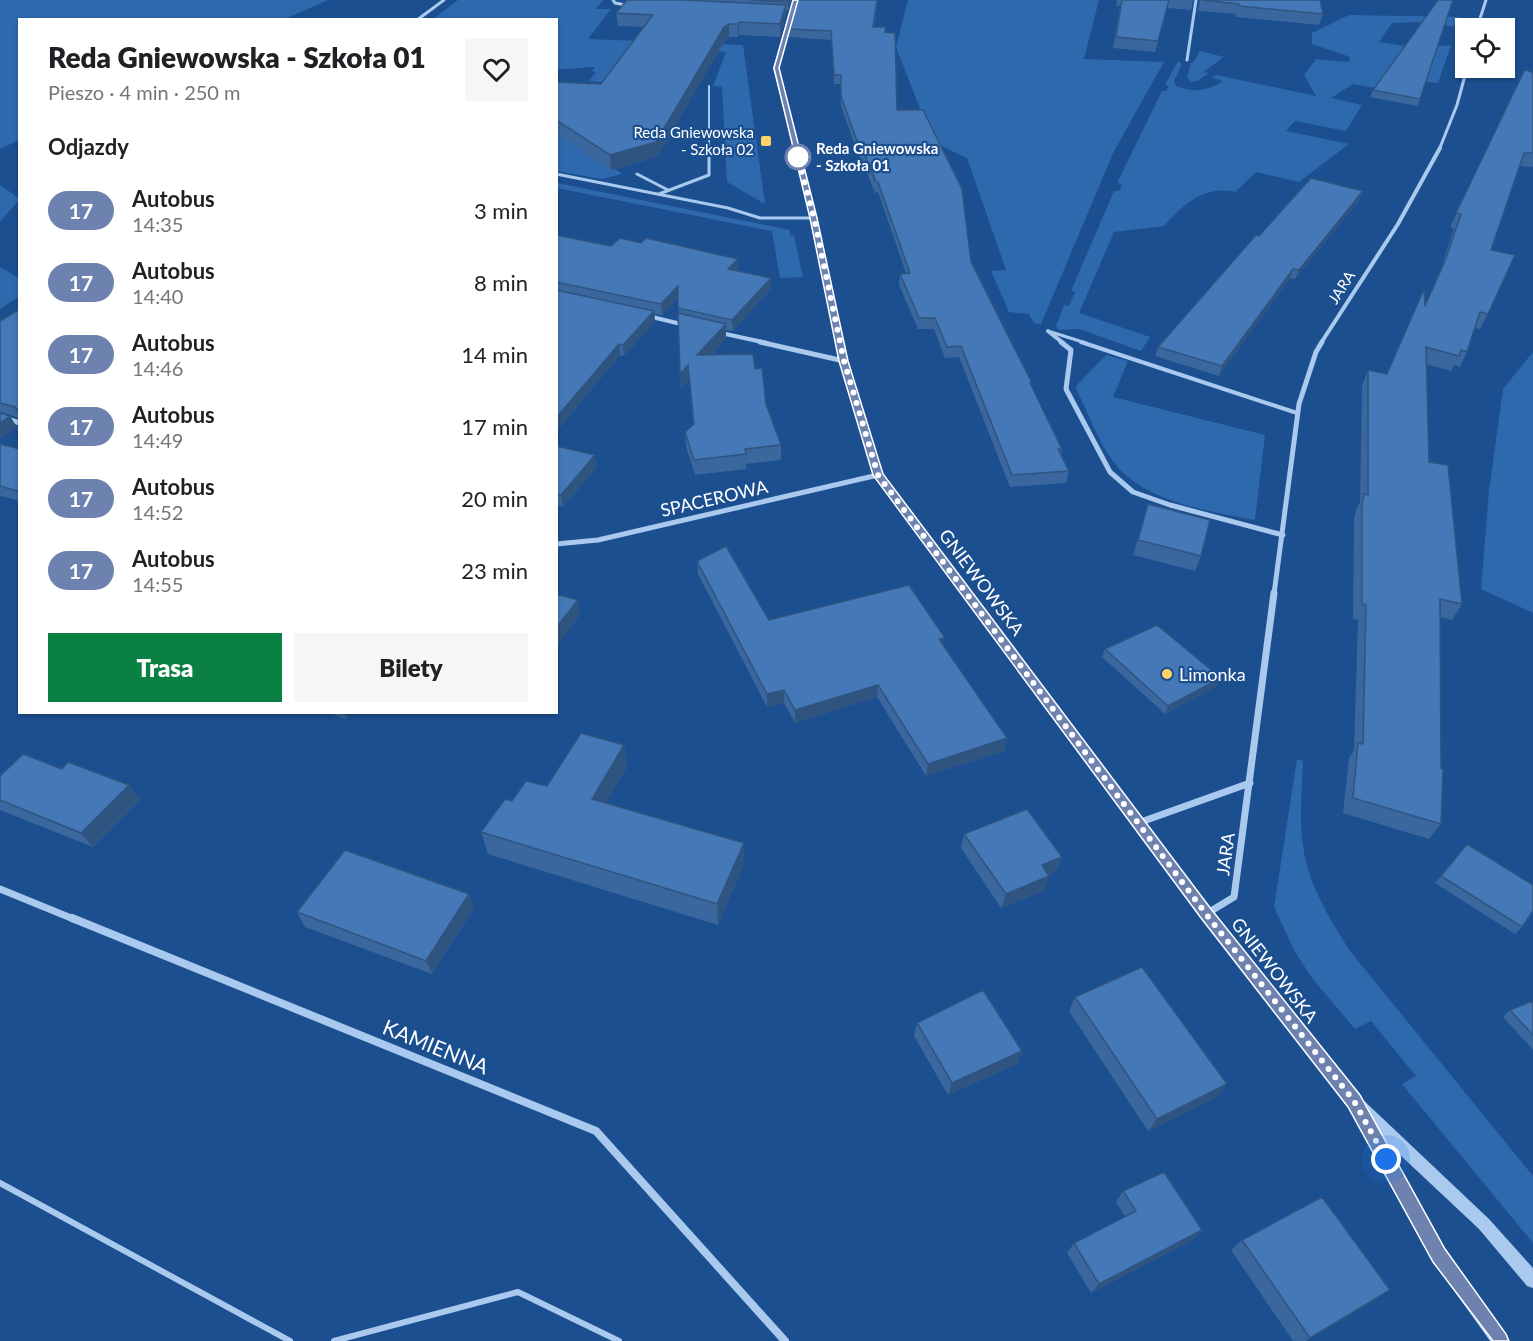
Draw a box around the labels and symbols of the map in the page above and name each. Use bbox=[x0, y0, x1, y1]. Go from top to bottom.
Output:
place label: Reda Gniewowska - Szkoła 02 bbox=[633, 123, 754, 158]
marker: Reda Gniewowska - Szkoła 02 bbox=[759, 134, 773, 148]
place label: Reda Gniewowska - Szkoła 01 bbox=[816, 139, 938, 174]
marker: Reda Gniewowska - Szkoła 01 bbox=[785, 144, 811, 170]
street label: JARA bbox=[1324, 266, 1359, 307]
street label: SPACEROWA bbox=[658, 475, 771, 521]
street label: GNIEWOWSKA bbox=[935, 524, 1030, 640]
place label: Limonka bbox=[1179, 663, 1246, 685]
marker: Limonka bbox=[1160, 667, 1174, 681]
street label: JARA bbox=[1211, 830, 1239, 877]
street label: GNIEWOWSKA bbox=[1227, 913, 1323, 1028]
street label: KAMIENNA bbox=[379, 1013, 493, 1079]
your location bbox=[1371, 1144, 1401, 1174]

